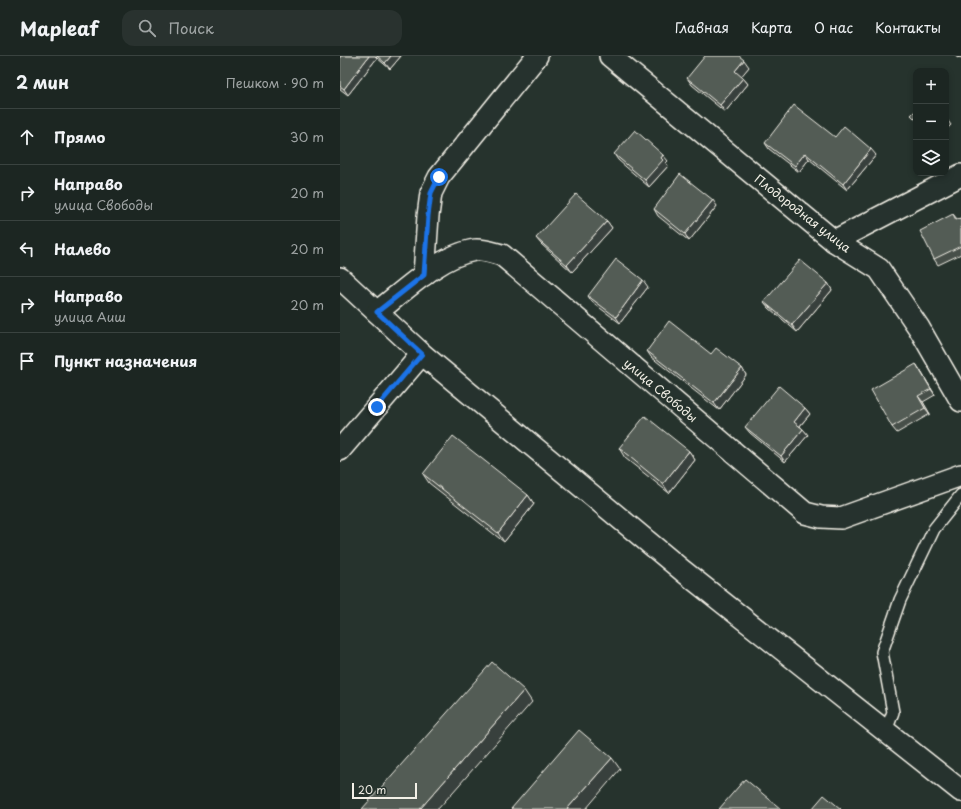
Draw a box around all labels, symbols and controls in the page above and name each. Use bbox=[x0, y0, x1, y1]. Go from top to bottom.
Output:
search box bbox=[122, 10, 402, 46]
text: Mapleaf bbox=[20, 14, 98, 42]
text: Поиск bbox=[168, 16, 214, 39]
icon: search bbox=[136, 17, 158, 39]
text: Главная bbox=[675, 17, 729, 38]
text: Карта bbox=[751, 17, 792, 38]
text: О нас bbox=[814, 17, 853, 38]
text: Контакты bbox=[875, 17, 941, 38]
map controls bbox=[913, 68, 949, 176]
button: + bbox=[913, 68, 949, 104]
text: 2 мин bbox=[16, 69, 69, 95]
text: Пешком · 90 m bbox=[226, 73, 324, 92]
button: − bbox=[913, 104, 949, 140]
text: Прямо bbox=[54, 125, 105, 148]
icon: ahead bbox=[16, 126, 38, 148]
text: 30 m bbox=[290, 127, 324, 146]
button: layers bbox=[913, 140, 949, 176]
route start bbox=[430, 168, 448, 186]
street label: Плодородная улица bbox=[751, 170, 855, 257]
text: Направо bbox=[54, 172, 123, 195]
icon: right bbox=[16, 182, 38, 204]
text: 20 m bbox=[290, 183, 324, 202]
text: улица Свободы bbox=[54, 195, 153, 214]
text: Налево bbox=[54, 237, 111, 260]
icon: left bbox=[16, 238, 38, 260]
text: 20 m bbox=[290, 239, 324, 258]
text: Направо bbox=[54, 284, 123, 307]
icon: right bbox=[16, 294, 38, 316]
text: 20 m bbox=[290, 295, 324, 314]
text: улица Аиш bbox=[54, 307, 126, 326]
text: Пункт назначения bbox=[54, 349, 197, 372]
icon: arrive bbox=[16, 350, 38, 372]
street label: улица Свободы bbox=[620, 354, 702, 426]
route end bbox=[368, 398, 386, 416]
scale bar bbox=[352, 781, 417, 800]
text: 20 m bbox=[358, 781, 386, 798]

